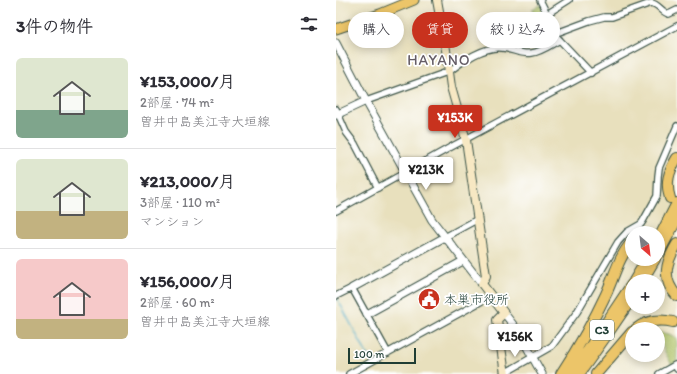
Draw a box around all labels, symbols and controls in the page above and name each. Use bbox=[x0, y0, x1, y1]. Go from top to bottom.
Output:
chip: 購入 bbox=[348, 12, 404, 48]
chip: 賃貸 bbox=[412, 12, 468, 48]
chip: 絞り込み bbox=[476, 12, 560, 48]
icon: filters bbox=[298, 13, 320, 35]
text: 3件の物件 bbox=[16, 16, 93, 36]
district label: HAYANO bbox=[407, 51, 471, 69]
text: ¥153,000/月 bbox=[140, 71, 235, 91]
icon: home bbox=[48, 74, 96, 122]
text: 2部屋 · 74 m² bbox=[140, 95, 214, 110]
pin: ¥153K bbox=[427, 105, 483, 139]
text: ¥153K bbox=[437, 110, 473, 125]
text: 曽井中島美江寺大垣線 bbox=[140, 114, 270, 129]
pin: ¥213K bbox=[398, 157, 454, 191]
text: ¥213K bbox=[408, 162, 444, 177]
text: ¥213,000/月 bbox=[140, 171, 235, 191]
icon: home bbox=[48, 175, 96, 223]
text: 3部屋 · 110 m² bbox=[140, 195, 220, 210]
text: マンション bbox=[140, 214, 204, 229]
north arrow bbox=[625, 226, 665, 266]
map controls bbox=[625, 226, 665, 362]
text: ¥156,000/月 bbox=[140, 271, 235, 291]
button: + bbox=[625, 274, 665, 314]
icon: home bbox=[48, 275, 96, 323]
public building icon: 本巣市役所 bbox=[416, 286, 442, 312]
place label: 本巣市役所 bbox=[444, 292, 509, 307]
text: 2部屋 · 60 m² bbox=[140, 295, 215, 310]
text: 曽井中島美江寺大垣線 bbox=[140, 314, 270, 329]
road number: C3 bbox=[590, 320, 614, 340]
button: − bbox=[625, 322, 665, 362]
pin: ¥156K bbox=[487, 324, 543, 358]
text: ¥156K bbox=[497, 329, 533, 344]
scale bar bbox=[348, 346, 416, 365]
text: 100 m bbox=[354, 348, 384, 361]

